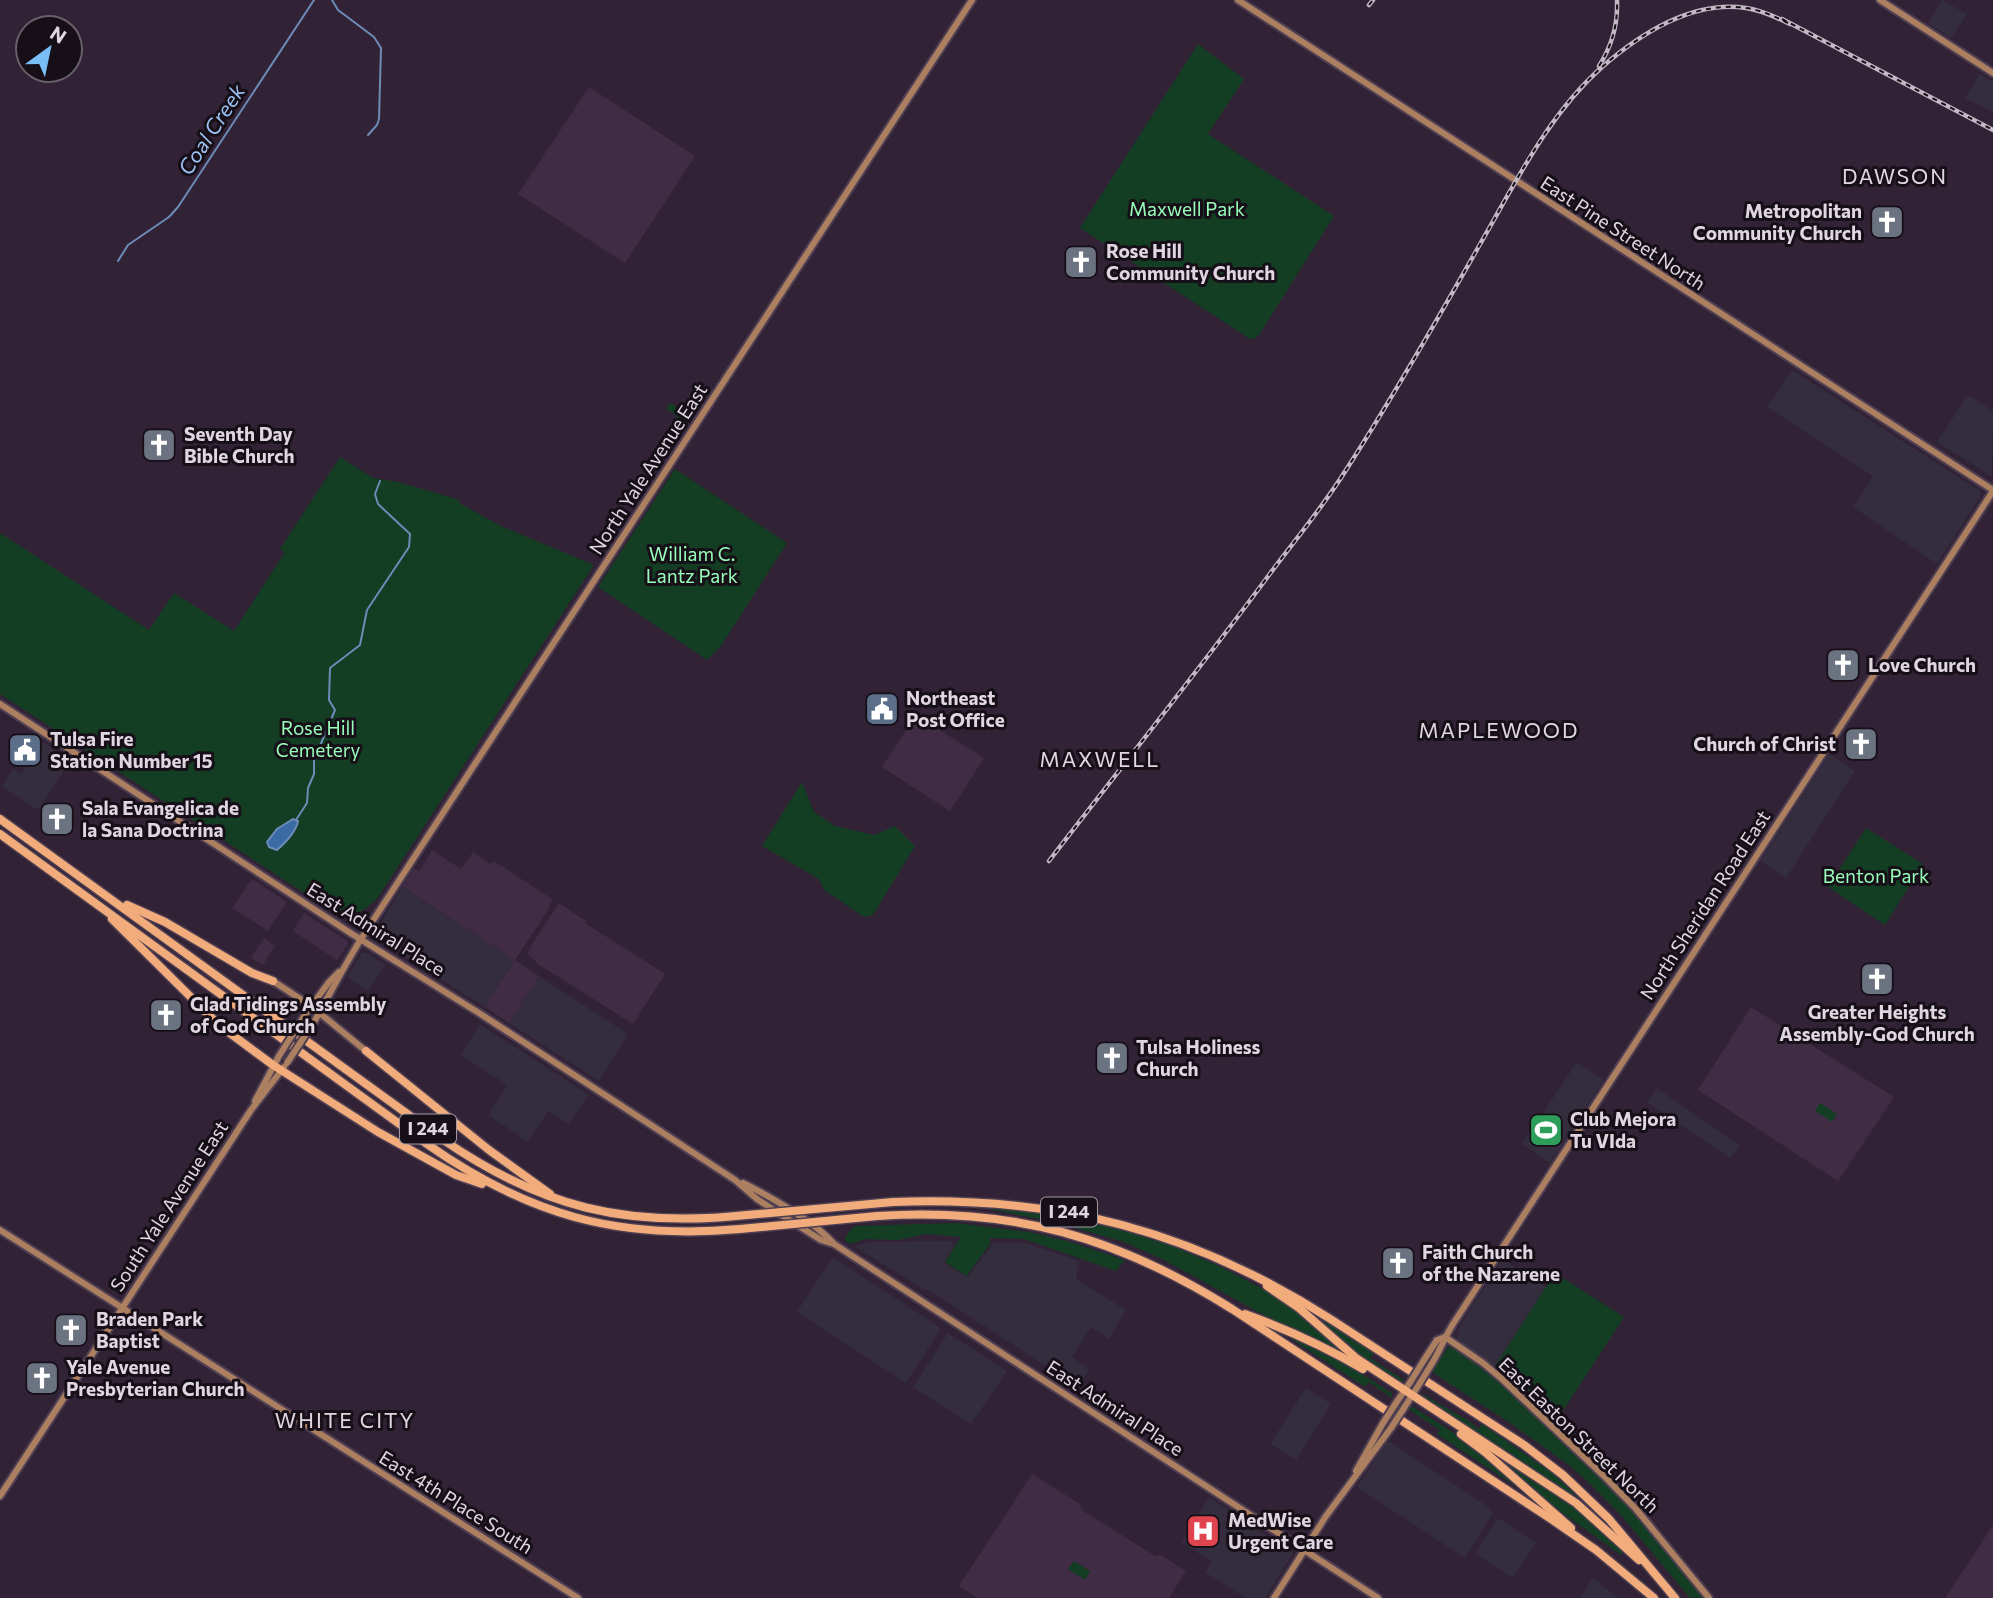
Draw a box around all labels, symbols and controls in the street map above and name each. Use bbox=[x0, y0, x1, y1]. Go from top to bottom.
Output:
north arrow bbox=[14, 14, 84, 84]
text: N bbox=[46, 21, 71, 48]
water label: Coal Creek bbox=[172, 79, 250, 179]
district label: DAWSON bbox=[1842, 163, 1948, 188]
street label: East Pine Street North bbox=[1537, 171, 1710, 294]
park label: Maxwell Park bbox=[1129, 197, 1245, 220]
place label: Metropolitan Community Church bbox=[1693, 199, 1862, 244]
church icon: Metropolitan Community Church bbox=[1868, 203, 1906, 241]
place label: Rose Hill Community Church bbox=[1106, 239, 1275, 284]
church icon: Rose Hill Community Church bbox=[1062, 243, 1100, 281]
street label: North Yale Avenue East bbox=[584, 379, 712, 558]
place label: Seventh Day Bible Church bbox=[184, 422, 295, 467]
church icon: Seventh Day Bible Church bbox=[140, 426, 178, 464]
park label: William C. Lantz Park bbox=[646, 542, 738, 587]
church icon: Love Church bbox=[1824, 646, 1862, 684]
place label: Love Church bbox=[1868, 653, 1976, 676]
place label: Northeast Post Office bbox=[906, 686, 1005, 731]
public building icon: Northeast Post Office bbox=[863, 690, 901, 728]
park label: Rose Hill Cemetery bbox=[276, 716, 360, 761]
district label: MAPLEWOOD bbox=[1418, 717, 1580, 742]
church icon: Church of Christ bbox=[1842, 725, 1880, 763]
place label: Tulsa Fire Station Number 15 bbox=[50, 727, 213, 772]
public building icon: Tulsa Fire Station Number 15 bbox=[6, 731, 44, 769]
place label: Church of Christ bbox=[1693, 732, 1836, 755]
district label: MAXWELL bbox=[1040, 746, 1160, 771]
place label: Sala Evangelica de la Sana Doctrina bbox=[82, 796, 239, 841]
church icon: Sala Evangelica de la Sana Doctrina bbox=[38, 800, 76, 838]
street label: North Sheridan Road East bbox=[1635, 806, 1775, 1004]
park label: Benton Park bbox=[1823, 864, 1929, 887]
street label: East Admiral Place bbox=[303, 877, 449, 980]
church icon: Greater Heights Assembly-God Church bbox=[1858, 960, 1896, 998]
place label: Glad Tidings Assembly of God Church bbox=[190, 992, 387, 1037]
church icon: Glad Tidings Assembly of God Church bbox=[147, 996, 185, 1034]
place label: Greater Heights Assembly-God Church bbox=[1779, 1000, 1975, 1045]
place label: Tulsa Holiness Church bbox=[1136, 1035, 1260, 1080]
church icon: Tulsa Holiness Church bbox=[1093, 1039, 1131, 1077]
place label: Club Mejora Tu VIda bbox=[1570, 1107, 1676, 1152]
sports icon: Club Mejora Tu VIda bbox=[1527, 1111, 1565, 1149]
road number: I 244 bbox=[400, 1114, 456, 1144]
street label: South Yale Avenue East bbox=[105, 1116, 233, 1295]
road number: I 244 bbox=[1041, 1198, 1097, 1226]
place label: Faith Church of the Nazarene bbox=[1422, 1240, 1560, 1285]
church icon: Faith Church of the Nazarene bbox=[1379, 1244, 1417, 1282]
place label: Braden Park Baptist bbox=[96, 1307, 203, 1352]
church icon: Braden Park Baptist bbox=[52, 1311, 90, 1349]
street label: East Easton Street North bbox=[1494, 1352, 1664, 1517]
place label: Yale Avenue Presbyterian Church bbox=[66, 1355, 244, 1400]
street label: East Admiral Place bbox=[1043, 1355, 1188, 1460]
church icon: Yale Avenue Presbyterian Church bbox=[23, 1359, 61, 1397]
district label: WHITE CITY bbox=[275, 1407, 415, 1432]
street label: East 4th Place South bbox=[375, 1445, 537, 1558]
place label: MedWise Urgent Care bbox=[1228, 1508, 1333, 1553]
hospital icon: MedWise Urgent Care bbox=[1184, 1512, 1222, 1550]

